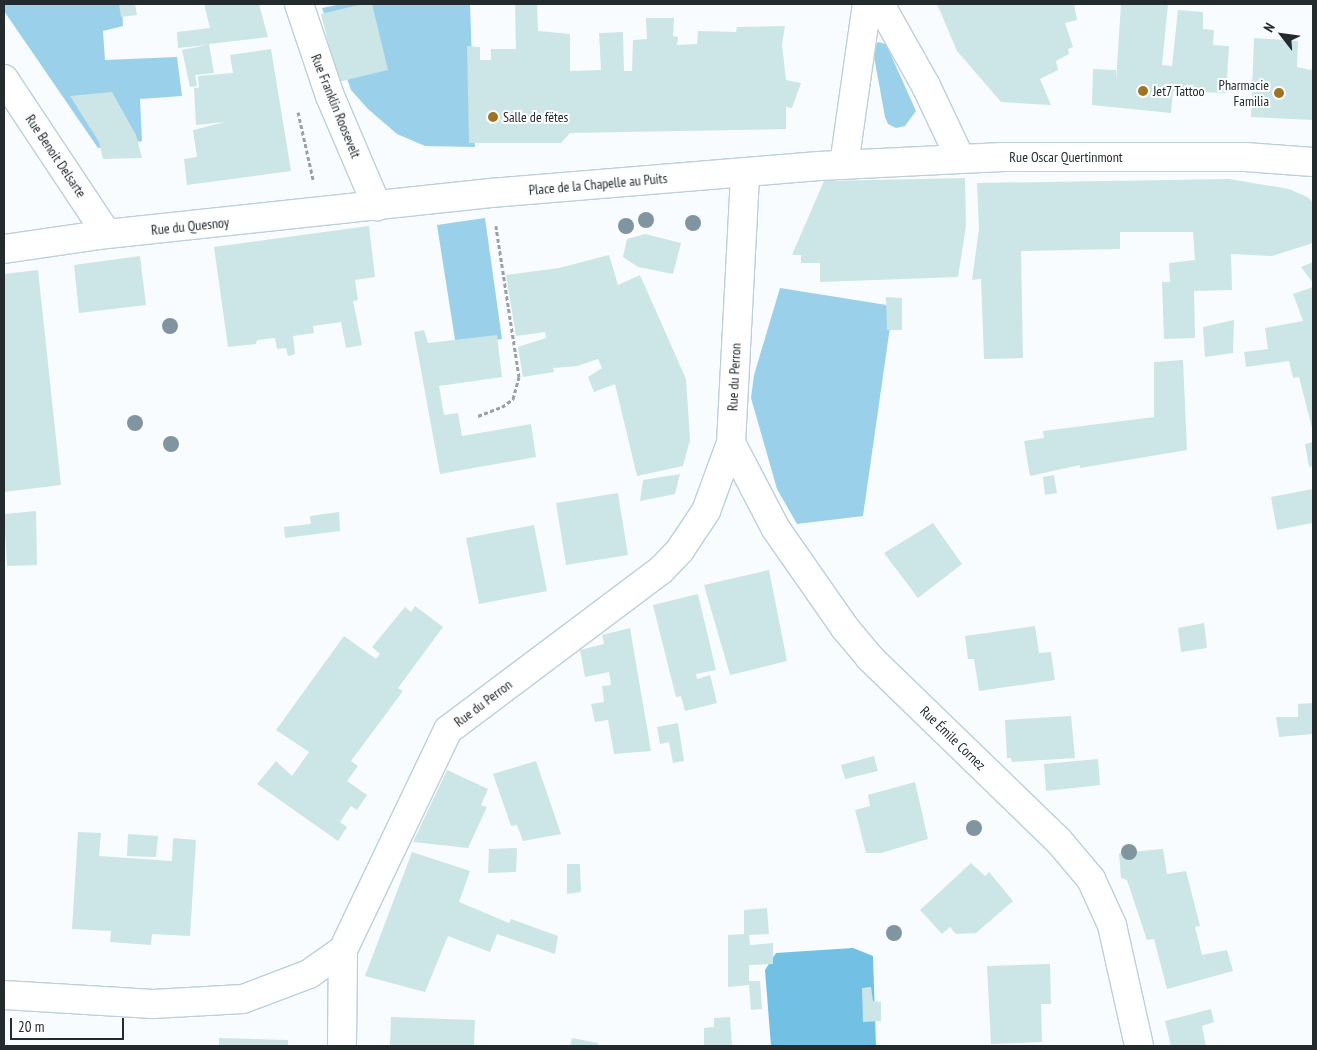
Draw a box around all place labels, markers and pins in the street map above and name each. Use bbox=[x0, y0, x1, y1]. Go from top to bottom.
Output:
place label: Pharmacie Familia bbox=[1219, 77, 1269, 110]
place label: Jet7 Tattoo bbox=[1153, 83, 1206, 99]
marker: Jet7 Tattoo bbox=[1137, 85, 1149, 97]
marker: Pharmacie Familia bbox=[1273, 87, 1285, 99]
place label: Salle de fëtes bbox=[503, 109, 568, 125]
marker: Salle de fëtes bbox=[487, 111, 499, 123]

